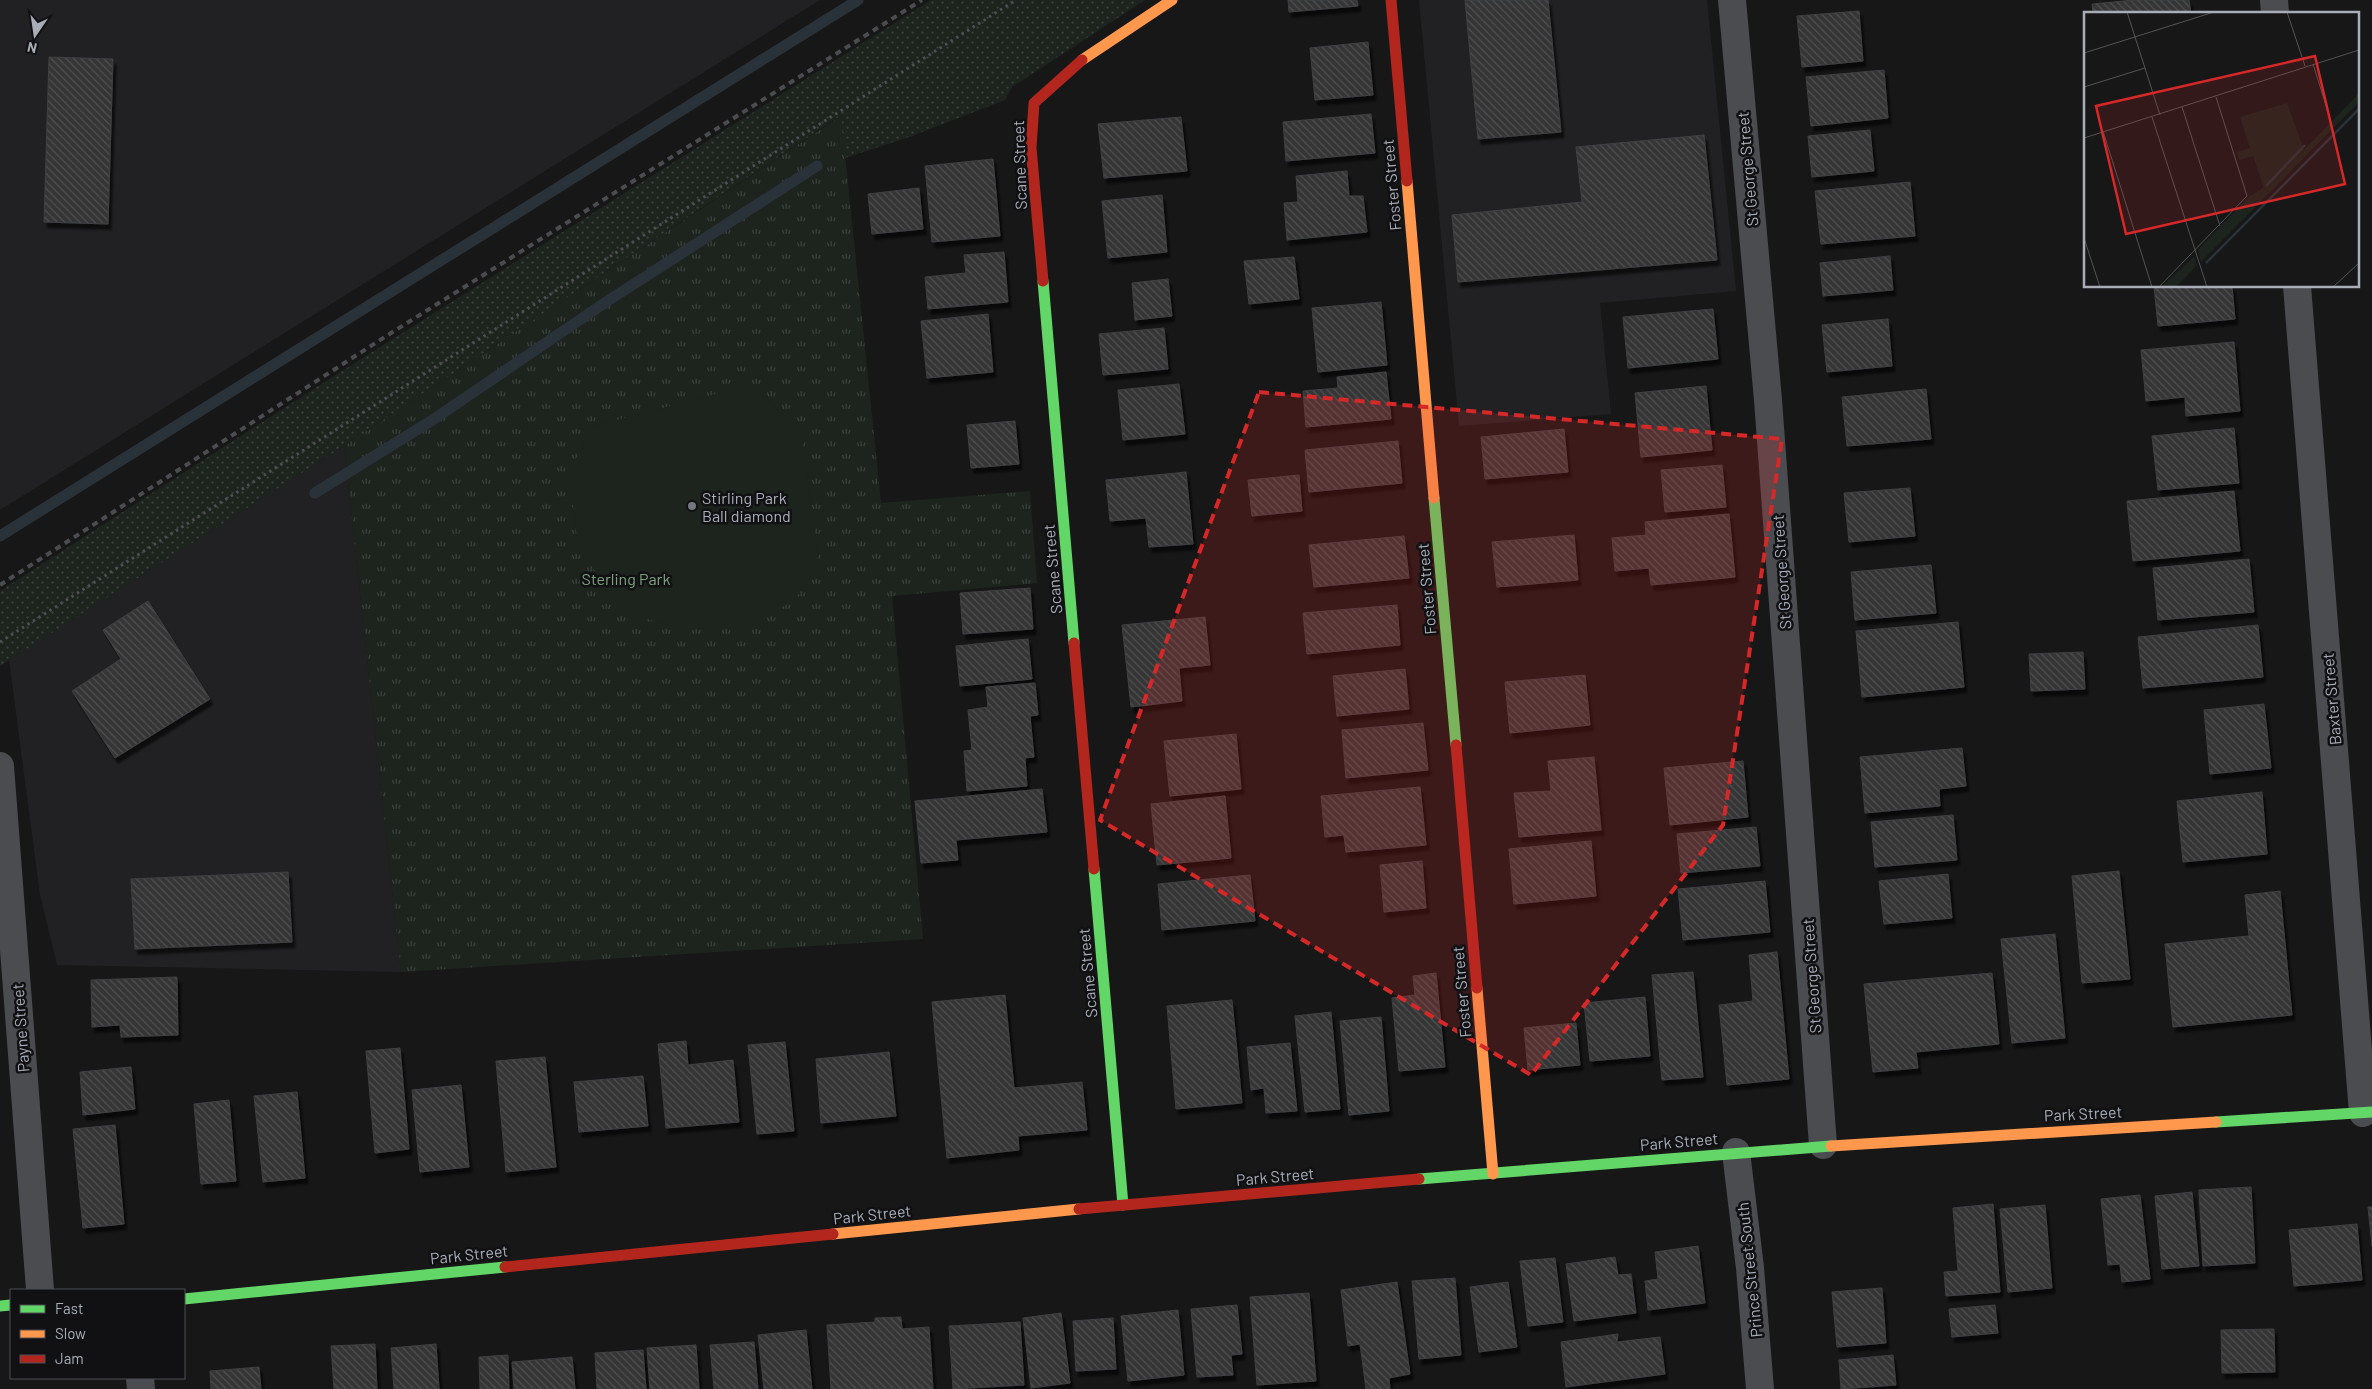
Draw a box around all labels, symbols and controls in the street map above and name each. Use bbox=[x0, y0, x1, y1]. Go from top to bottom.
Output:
north arrow bbox=[10, 10, 60, 60]
inset map bbox=[2084, 12, 2360, 288]
text: N bbox=[26, 39, 38, 57]
street label: St George Street bbox=[1733, 111, 1761, 227]
street label: Scane Street bbox=[1008, 120, 1030, 210]
street label: Foster Street bbox=[1378, 139, 1404, 231]
place label: Stirling Park Ball diamond bbox=[702, 488, 791, 525]
marker: Stirling Park Ball diamond bbox=[686, 500, 698, 512]
street label: St George Street bbox=[1768, 514, 1794, 630]
street label: Scane Street bbox=[1039, 523, 1065, 615]
street label: Foster Street bbox=[1413, 543, 1439, 635]
park label: Sterling Park bbox=[582, 569, 670, 588]
street label: Baxter Street bbox=[2318, 652, 2344, 746]
street label: St George Street bbox=[1798, 918, 1824, 1034]
street label: Scane Street bbox=[1074, 927, 1100, 1019]
street label: Foster Street bbox=[1448, 946, 1474, 1038]
street label: Payne Street bbox=[7, 983, 33, 1073]
street label: Park Street bbox=[2043, 1101, 2123, 1125]
street label: Park Street bbox=[1639, 1128, 1719, 1154]
street label: Park Street bbox=[1235, 1163, 1315, 1189]
street label: Park Street bbox=[832, 1200, 912, 1228]
street label: Prince Street South bbox=[1732, 1201, 1766, 1339]
street label: Park Street bbox=[429, 1240, 509, 1268]
legend bbox=[10, 1289, 185, 1379]
text: Fast bbox=[55, 1299, 83, 1317]
text: Slow bbox=[55, 1324, 86, 1342]
text: Jam bbox=[55, 1349, 84, 1367]

